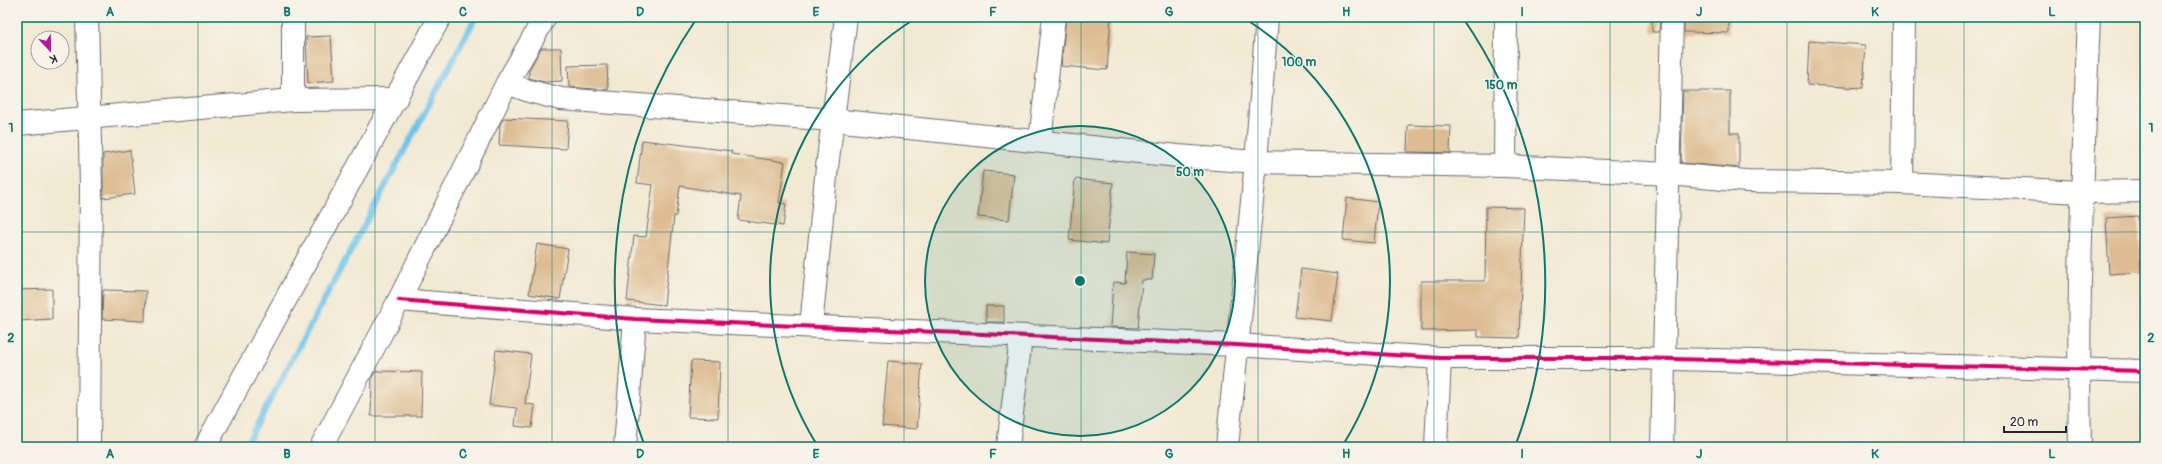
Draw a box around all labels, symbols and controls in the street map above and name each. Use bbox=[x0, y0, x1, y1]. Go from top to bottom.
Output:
text: A bbox=[106, 4, 115, 20]
text: B bbox=[283, 4, 291, 20]
text: C bbox=[459, 4, 467, 20]
text: D bbox=[636, 4, 644, 20]
text: E bbox=[813, 4, 820, 20]
text: F bbox=[989, 4, 997, 20]
text: G bbox=[1165, 4, 1174, 20]
text: H bbox=[1342, 4, 1350, 20]
text: I bbox=[1520, 4, 1524, 20]
text: J bbox=[1696, 4, 1702, 20]
text: K bbox=[1871, 4, 1879, 20]
text: L bbox=[2048, 4, 2056, 20]
north arrow bbox=[30, 30, 70, 70]
text: K bbox=[48, 52, 59, 66]
text: 100 m bbox=[1282, 55, 1317, 70]
text: 150 m bbox=[1485, 78, 1518, 93]
text: 1 bbox=[8, 120, 14, 136]
text: 1 bbox=[2148, 120, 2154, 136]
text: 50 m bbox=[1176, 165, 1204, 180]
centre of rings bbox=[1073, 274, 1087, 288]
text: 2 bbox=[7, 330, 15, 346]
text: 2 bbox=[2147, 330, 2155, 346]
scale bar bbox=[2004, 408, 2066, 434]
text: 20 m bbox=[2010, 415, 2039, 430]
text: A bbox=[106, 446, 115, 462]
text: B bbox=[283, 446, 291, 462]
text: C bbox=[459, 446, 467, 462]
text: D bbox=[636, 446, 644, 462]
text: E bbox=[813, 446, 820, 462]
text: F bbox=[989, 446, 997, 462]
text: G bbox=[1165, 446, 1174, 462]
text: H bbox=[1342, 446, 1350, 462]
text: I bbox=[1520, 446, 1524, 462]
text: J bbox=[1696, 446, 1702, 462]
text: K bbox=[1871, 446, 1879, 462]
text: L bbox=[2048, 446, 2056, 462]

